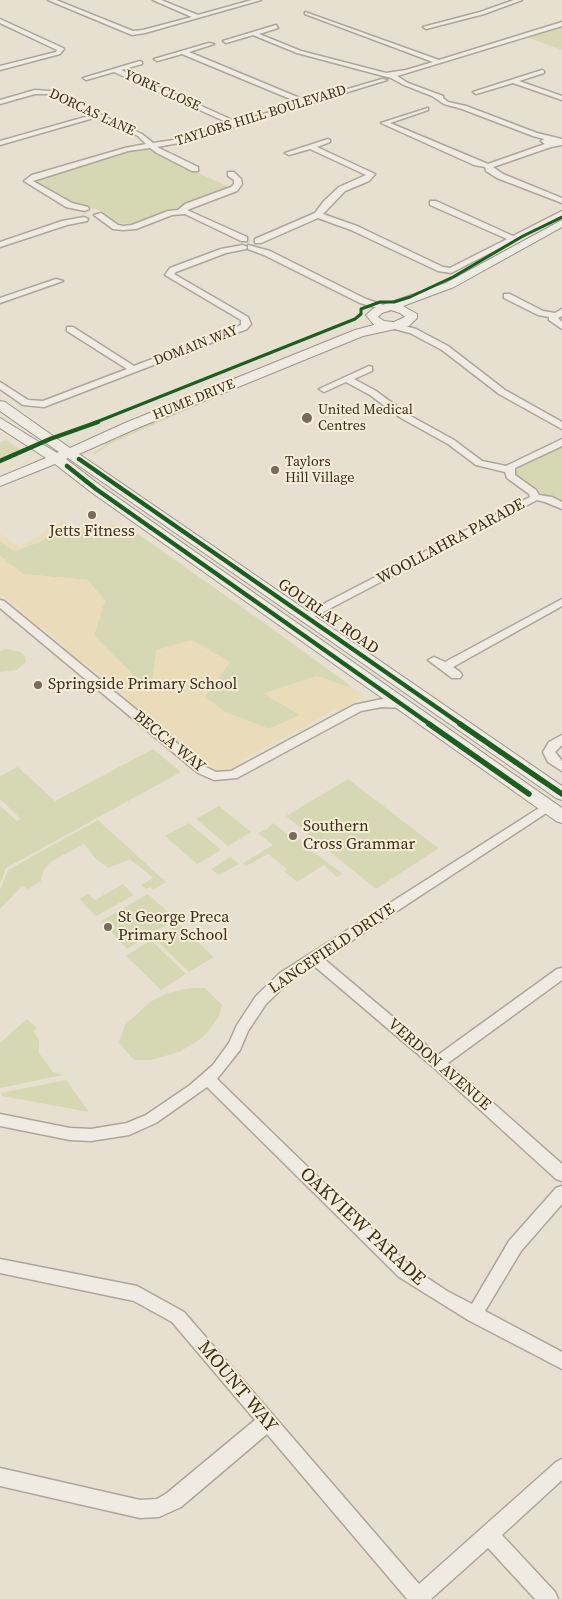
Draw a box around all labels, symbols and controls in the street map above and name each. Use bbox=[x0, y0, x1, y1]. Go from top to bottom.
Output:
street label: YORK CLOSE bbox=[121, 67, 203, 115]
street label: TAYLORS HILL BOULEVARD bbox=[173, 82, 349, 150]
street label: DORCAS LANE bbox=[46, 86, 138, 140]
street label: DOMAIN WAY bbox=[151, 322, 241, 370]
street label: HUME DRIVE bbox=[150, 376, 238, 424]
place label: United Medical Centres bbox=[318, 402, 413, 434]
marker: United Medical Centres bbox=[300, 411, 314, 425]
place label: Taylors Hill Village bbox=[285, 454, 354, 487]
marker: Taylors Hill Village bbox=[269, 464, 281, 476]
street label: WOOLLAHRA PARADE bbox=[374, 495, 528, 589]
marker: Jetts Fitness bbox=[86, 509, 98, 521]
place label: Jetts Fitness bbox=[49, 522, 135, 542]
street label: GOURLAY ROAD bbox=[274, 575, 382, 659]
place label: Springside Primary School bbox=[48, 675, 237, 695]
marker: Springside Primary School bbox=[32, 679, 44, 691]
street label: BECCA WAY bbox=[129, 707, 209, 777]
place label: Southern Cross Grammar bbox=[303, 817, 415, 855]
marker: Southern Cross Grammar bbox=[287, 830, 299, 842]
street label: LANCEFIELD DRIVE bbox=[265, 900, 399, 998]
place label: St George Preca Primary School bbox=[118, 908, 229, 946]
marker: St George Preca Primary School bbox=[102, 921, 114, 933]
street label: VERDON AVENUE bbox=[383, 1015, 495, 1115]
street label: OAKVIEW PARADE bbox=[295, 1163, 429, 1291]
street label: MOUNT WAY bbox=[192, 1337, 282, 1437]

